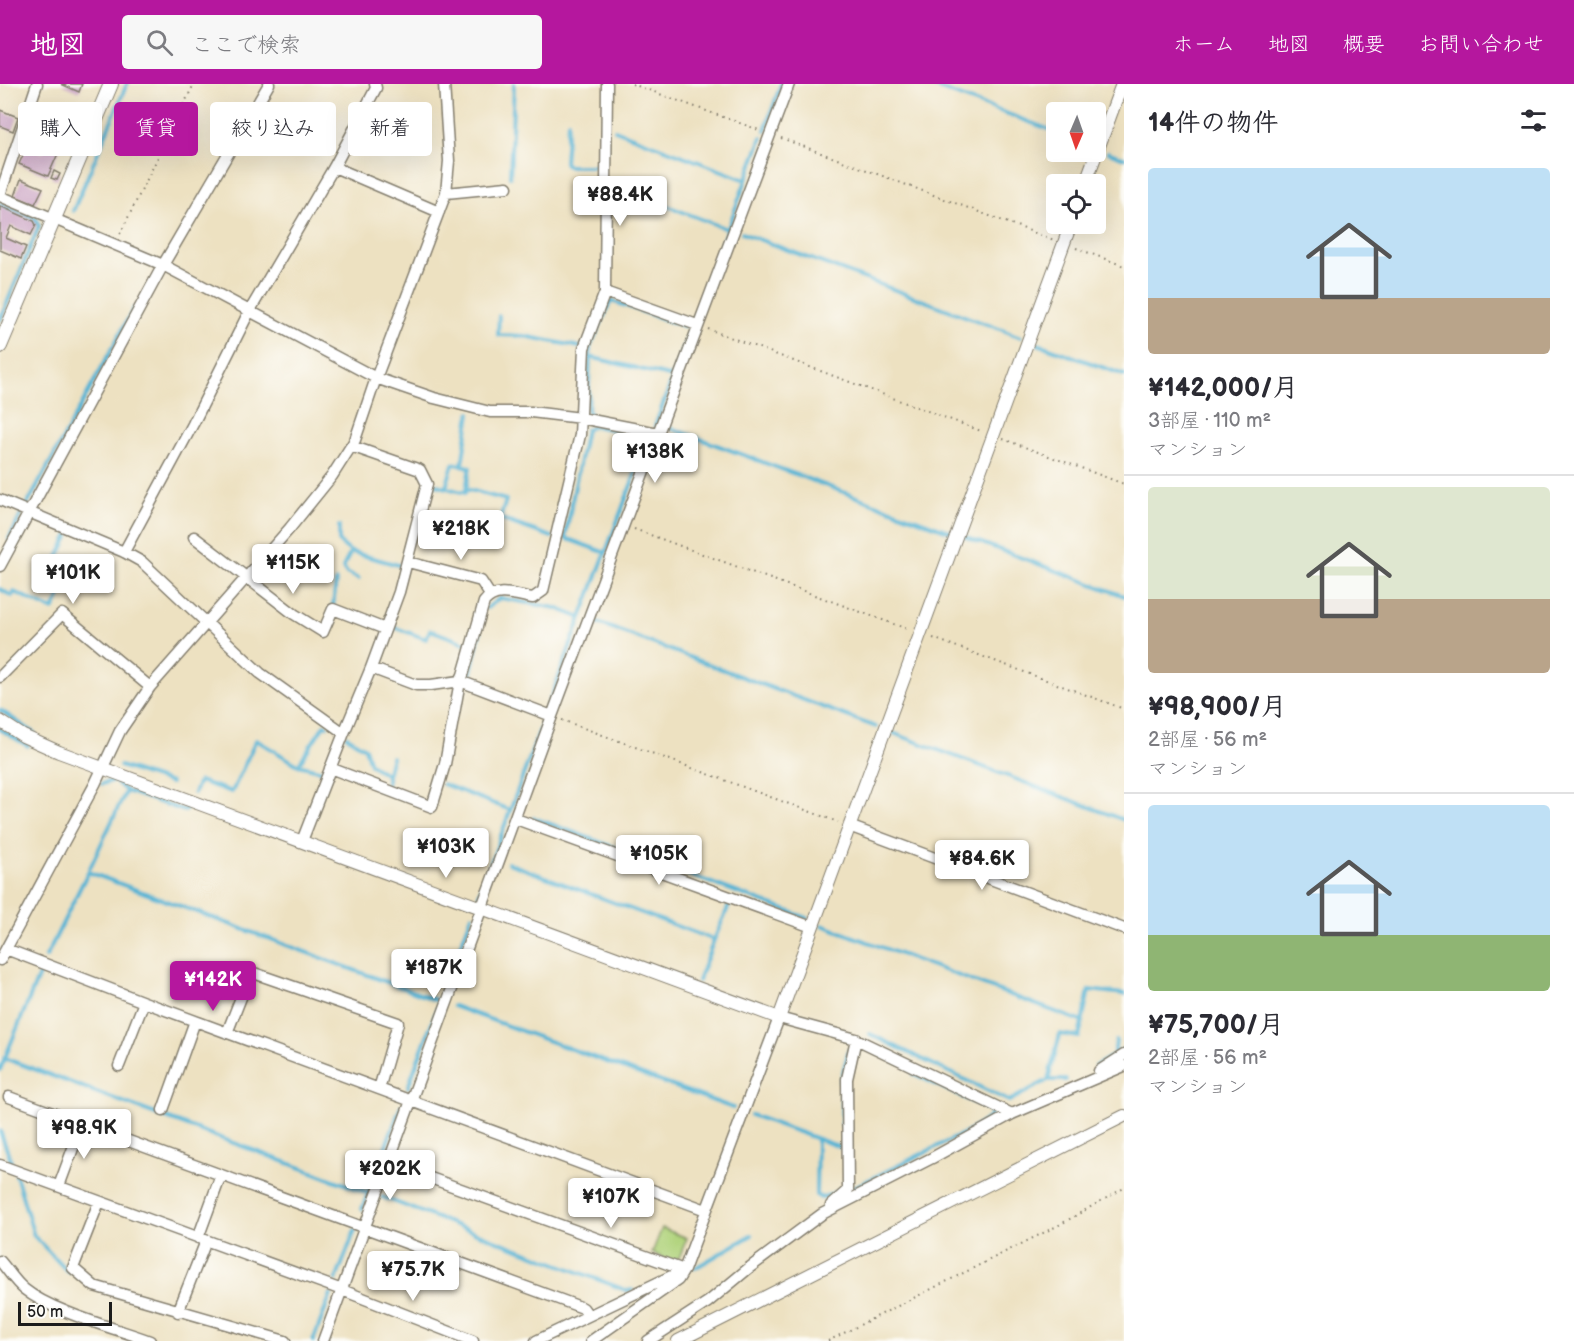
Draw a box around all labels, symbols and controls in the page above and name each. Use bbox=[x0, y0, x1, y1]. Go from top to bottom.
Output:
search box bbox=[122, 15, 542, 69]
icon: search bbox=[143, 26, 176, 59]
text: 地図 bbox=[30, 29, 86, 62]
text: ここで検索 bbox=[191, 32, 301, 59]
text: ホーム bbox=[1173, 32, 1235, 57]
text: 地図 bbox=[1268, 32, 1310, 57]
text: 概要 bbox=[1343, 32, 1385, 57]
text: お問い合わせ bbox=[1418, 32, 1544, 57]
chip: 購入 bbox=[18, 102, 102, 156]
chip: 賃貸 bbox=[114, 102, 198, 156]
chip: 絞り込み bbox=[210, 102, 336, 156]
chip: 新着 bbox=[348, 102, 432, 156]
north arrow bbox=[1046, 102, 1106, 162]
map controls bbox=[1046, 102, 1106, 234]
icon: filters bbox=[1517, 104, 1550, 137]
text: 14件の物件 bbox=[1148, 108, 1278, 139]
button: locate bbox=[1046, 174, 1106, 234]
pin: ¥88.4K bbox=[571, 176, 669, 227]
text: ¥88.4K bbox=[587, 183, 653, 207]
icon: home bbox=[1295, 207, 1403, 315]
text: ¥142,000/月 bbox=[1148, 373, 1299, 404]
text: 3部屋 · 110 m² bbox=[1148, 409, 1271, 433]
pin: ¥138K bbox=[613, 433, 697, 484]
text: マンション bbox=[1148, 438, 1247, 462]
text: ¥138K bbox=[626, 440, 684, 464]
pin: ¥218K bbox=[419, 510, 503, 561]
text: ¥218K bbox=[432, 517, 490, 541]
icon: home bbox=[1295, 526, 1403, 634]
pin: ¥115K bbox=[251, 544, 335, 595]
text: ¥115K bbox=[266, 551, 320, 575]
pin: ¥101K bbox=[31, 554, 115, 605]
text: ¥101K bbox=[45, 561, 101, 585]
text: ¥98,900/月 bbox=[1148, 692, 1287, 723]
text: 2部屋 · 56 m² bbox=[1148, 728, 1267, 752]
text: マンション bbox=[1148, 757, 1247, 781]
pin: ¥103K bbox=[404, 828, 488, 879]
text: ¥103K bbox=[417, 835, 475, 859]
pin: ¥105K bbox=[617, 835, 701, 886]
pin: ¥84.6K bbox=[933, 840, 1031, 891]
text: ¥105K bbox=[630, 842, 688, 866]
icon: home bbox=[1295, 844, 1403, 952]
text: ¥84.6K bbox=[949, 847, 1015, 871]
pin: ¥187K bbox=[392, 949, 476, 1000]
text: ¥187K bbox=[405, 956, 463, 980]
pin: ¥142K bbox=[171, 961, 255, 1012]
text: ¥142K bbox=[184, 968, 242, 992]
text: ¥75,700/月 bbox=[1148, 1010, 1284, 1041]
text: 2部屋 · 56 m² bbox=[1148, 1046, 1267, 1070]
text: マンション bbox=[1148, 1075, 1247, 1099]
pin: ¥98.9K bbox=[35, 1109, 133, 1160]
text: ¥98.9K bbox=[51, 1116, 117, 1140]
pin: ¥202K bbox=[348, 1150, 432, 1201]
text: ¥202K bbox=[359, 1157, 421, 1181]
pin: ¥107K bbox=[569, 1178, 653, 1229]
text: ¥107K bbox=[582, 1185, 640, 1209]
pin: ¥75.7K bbox=[364, 1251, 462, 1302]
text: ¥75.7K bbox=[381, 1258, 445, 1282]
scale bar bbox=[18, 1299, 112, 1326]
text: 50 m bbox=[27, 1303, 63, 1322]

